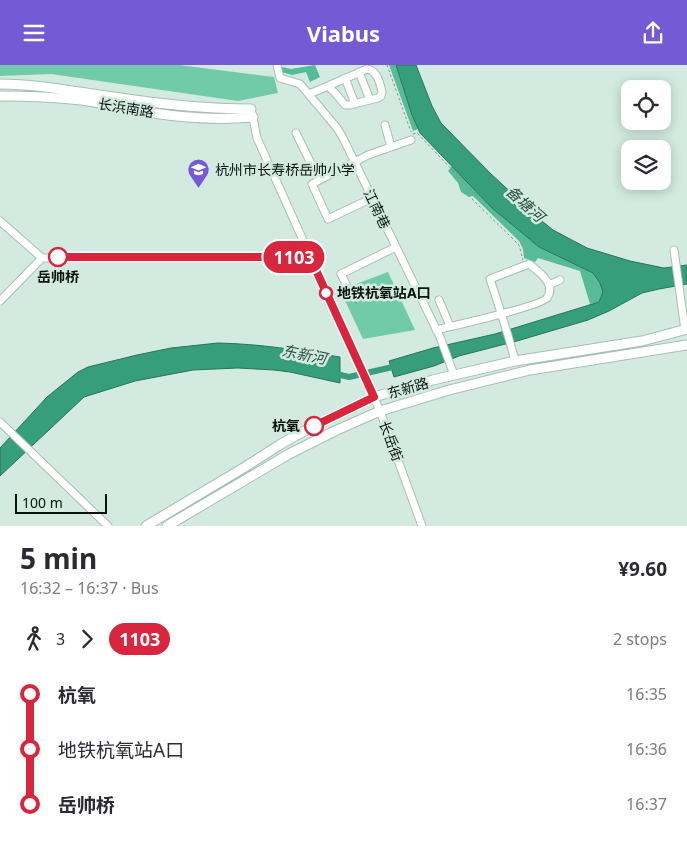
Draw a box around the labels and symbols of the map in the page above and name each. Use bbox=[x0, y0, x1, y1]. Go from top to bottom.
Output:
street label: 长浜南路 bbox=[97, 94, 155, 121]
school or university icon: 杭州市长寿桥岳帅小学 bbox=[187, 158, 211, 189]
place label: 杭州市长寿桥岳帅小学 bbox=[215, 160, 355, 179]
water label: 备塘河 bbox=[502, 181, 551, 228]
street label: 江南巷 bbox=[360, 186, 395, 232]
line badge: 1103 bbox=[259, 241, 329, 273]
marker: 岳帅桥 bbox=[48, 247, 68, 267]
place label: 岳帅桥 bbox=[37, 267, 79, 286]
place label: 地铁杭氧站A口 bbox=[337, 283, 431, 302]
marker: 地铁杭氧站A口 bbox=[319, 286, 333, 300]
water label: 东新河 bbox=[280, 340, 331, 369]
street label: 东新路 bbox=[385, 373, 431, 402]
place label: 杭氧 bbox=[272, 416, 300, 435]
marker: 杭氧 bbox=[304, 416, 324, 436]
street label: 长岳街 bbox=[375, 418, 408, 464]
scale bar bbox=[15, 491, 108, 514]

